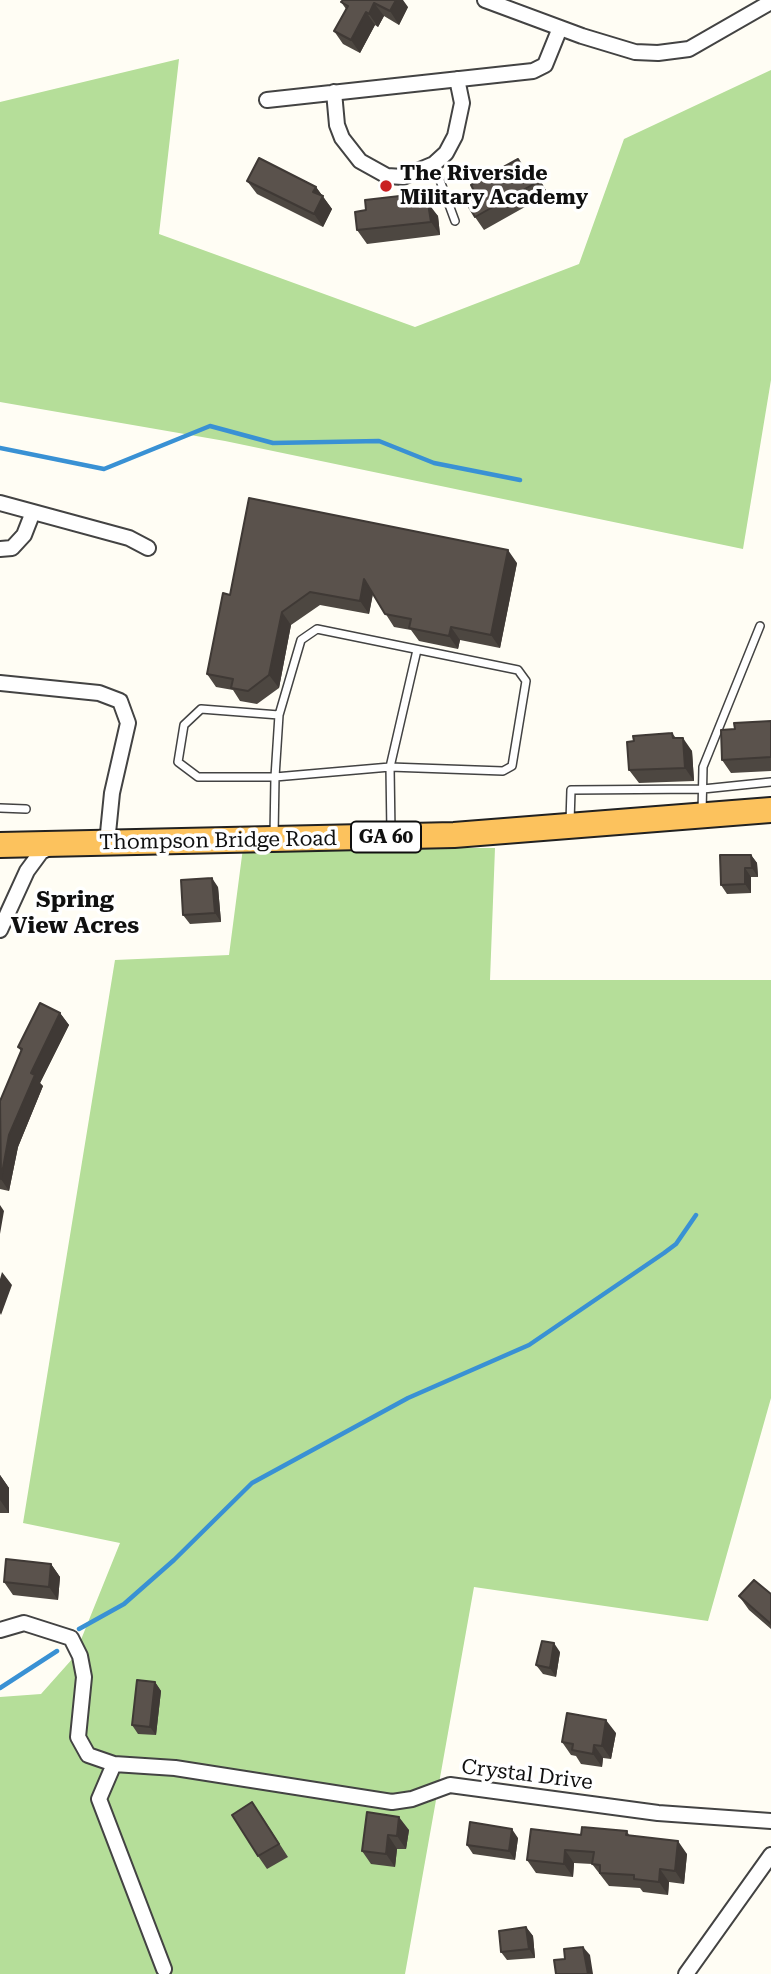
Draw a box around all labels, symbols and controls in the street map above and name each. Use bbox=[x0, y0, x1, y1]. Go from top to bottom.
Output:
place label: The Riverside Military Academy bbox=[400, 161, 588, 211]
marker: The Riverside Military Academy bbox=[378, 178, 394, 194]
road number: GA 60 bbox=[351, 822, 421, 852]
street label: Thompson Bridge Road bbox=[99, 826, 337, 856]
district label: Spring View Acres bbox=[11, 886, 139, 940]
street label: Crystal Drive bbox=[460, 1754, 594, 1796]

